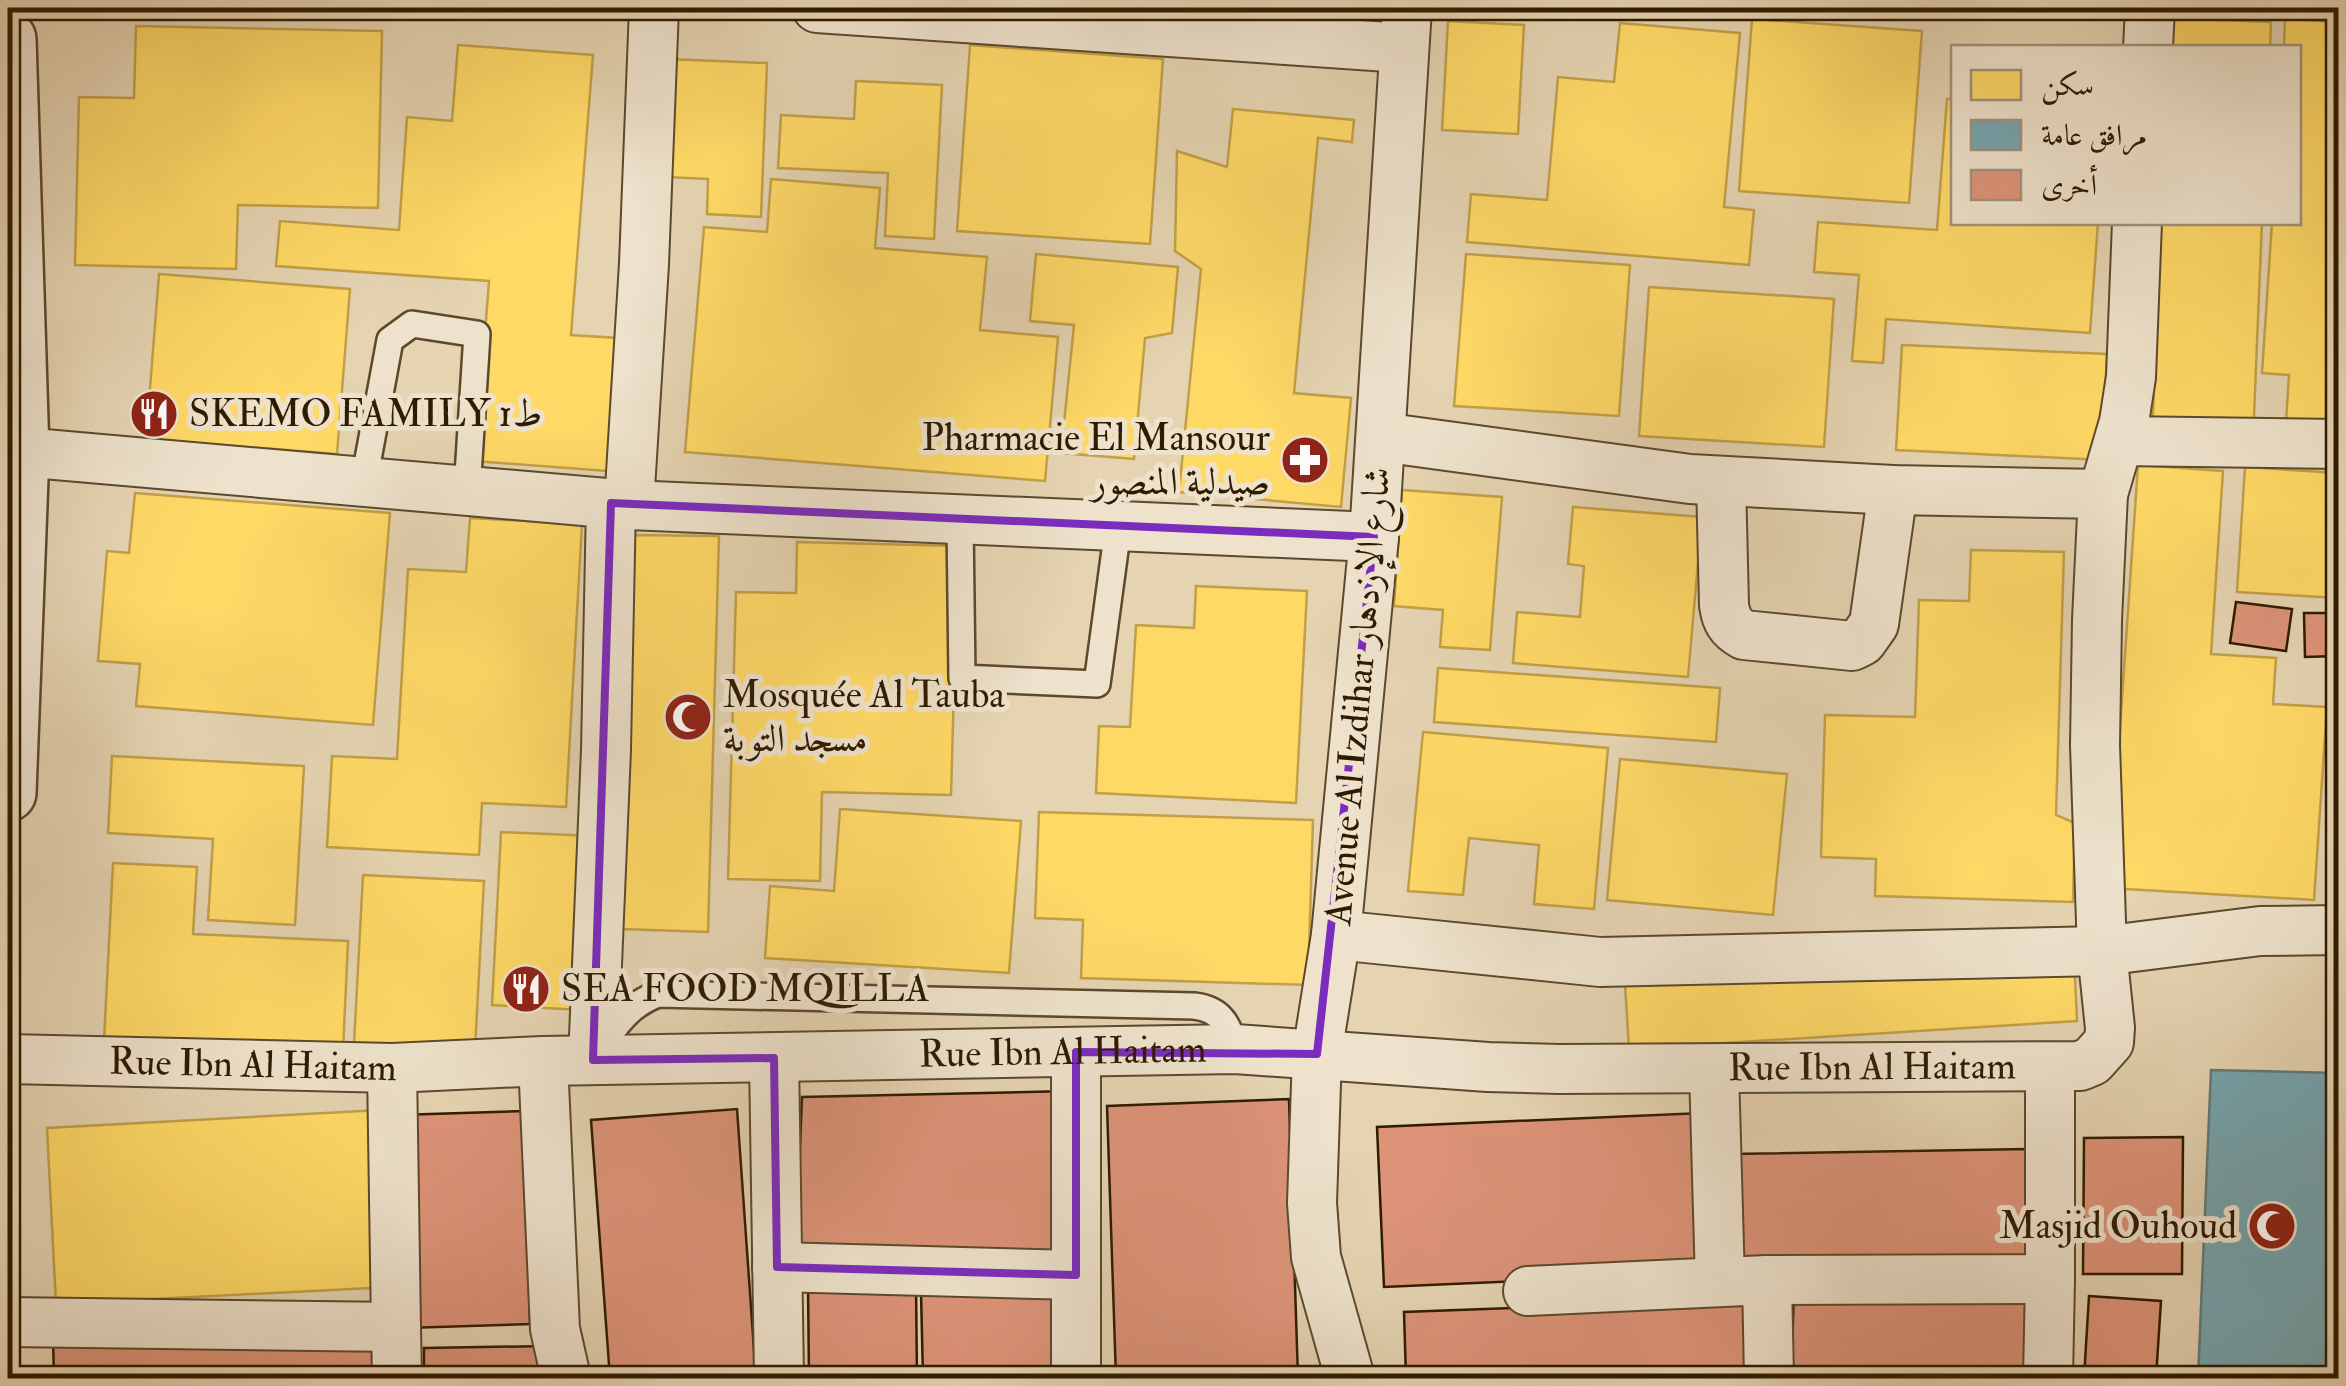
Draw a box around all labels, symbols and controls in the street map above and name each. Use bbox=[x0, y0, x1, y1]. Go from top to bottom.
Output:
legend bbox=[1951, 45, 2301, 225]
text: سكن bbox=[2041, 67, 2094, 105]
text: مرافق عامة bbox=[2041, 117, 2147, 156]
text: أخرى bbox=[2041, 164, 2097, 204]
restaurant icon: SKEMO FAMILY ط1 bbox=[128, 388, 180, 440]
place label: SKEMO FAMILY ط1 bbox=[189, 390, 542, 438]
place label: Pharmacie El Mansour صيدلية المنصور bbox=[922, 414, 1270, 506]
pharmacy icon: Pharmacie El Mansour صيدلية المنصور bbox=[1279, 434, 1331, 486]
street label: Avenue Al Izdihar شارع الإزدهار bbox=[1314, 465, 1408, 929]
place label: Mosquée Al Tauba مسجد التوبة bbox=[723, 671, 1005, 763]
mosque icon: Mosquée Al Tauba مسجد التوبة bbox=[662, 691, 714, 743]
restaurant icon: SEA FOOD MQILLA bbox=[500, 963, 552, 1015]
place label: SEA FOOD MQILLA bbox=[561, 965, 929, 1013]
street label: Rue Ibn Al Haitam bbox=[918, 1025, 1207, 1078]
street label: Rue Ibn Al Haitam bbox=[108, 1037, 397, 1092]
street label: Rue Ibn Al Haitam bbox=[1728, 1042, 2016, 1092]
mosque icon: Masjid Ouhoud bbox=[2246, 1200, 2298, 1252]
place label: Masjid Ouhoud bbox=[1999, 1202, 2237, 1250]

